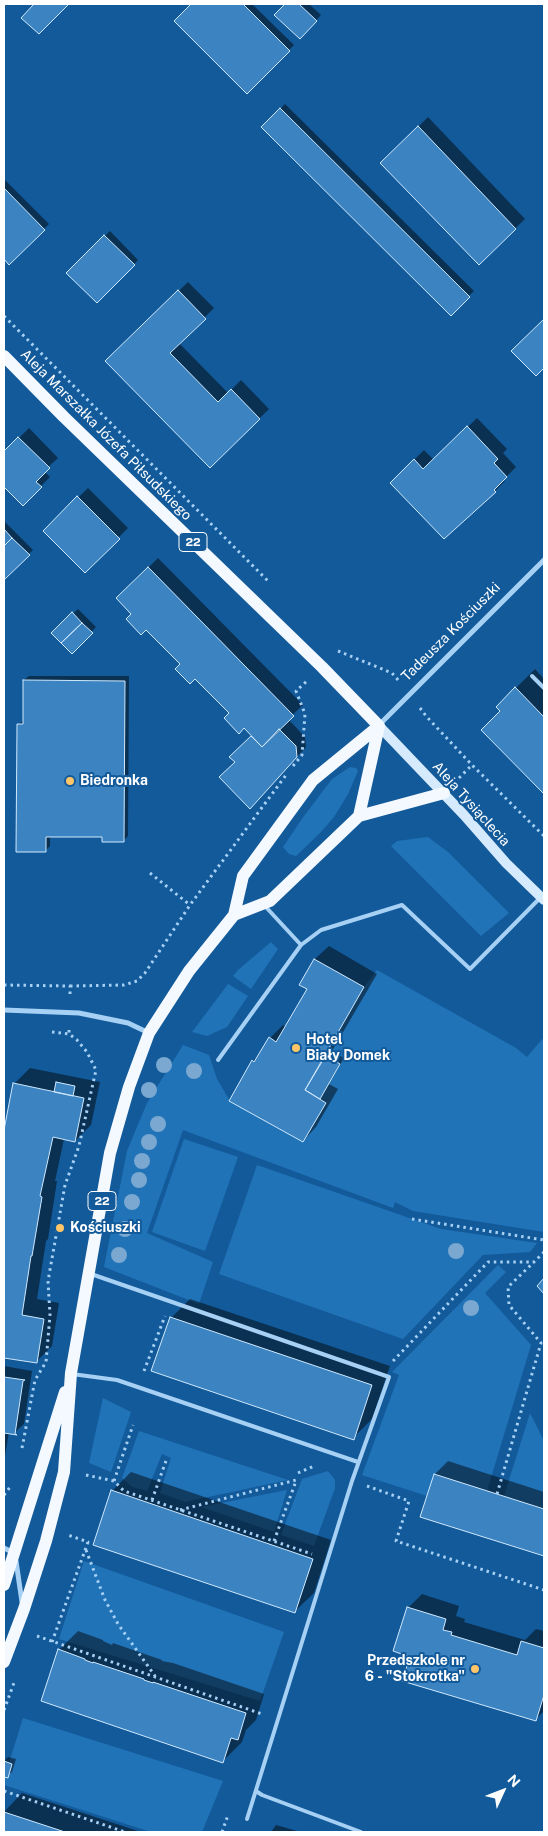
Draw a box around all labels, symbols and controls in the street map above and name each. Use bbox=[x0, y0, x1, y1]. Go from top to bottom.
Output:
street label: Aleja Marszałka Józefa Piłsudskiego bbox=[17, 346, 195, 524]
road number: 22 bbox=[179, 532, 207, 552]
street label: Tadeusza Kościuszki bbox=[398, 579, 504, 685]
street label: Aleja Tysiąclecia bbox=[429, 758, 513, 850]
place label: Biedronka bbox=[80, 773, 148, 789]
marker: Biedronka bbox=[64, 775, 76, 787]
place label: Hotel Biały Domek bbox=[306, 1032, 390, 1064]
marker: Hotel Biały Domek bbox=[290, 1042, 302, 1054]
road number: 22 bbox=[88, 1192, 116, 1210]
place label: Kościuszki bbox=[70, 1220, 141, 1236]
marker: Kościuszki bbox=[54, 1222, 66, 1234]
place label: Przedszkole nr 6 - "Stokrotka" bbox=[365, 1653, 465, 1685]
marker: Przedszkole nr 6 - "Stokrotka" bbox=[469, 1663, 481, 1675]
north arrow bbox=[478, 1766, 528, 1816]
text: N bbox=[504, 1771, 524, 1790]

